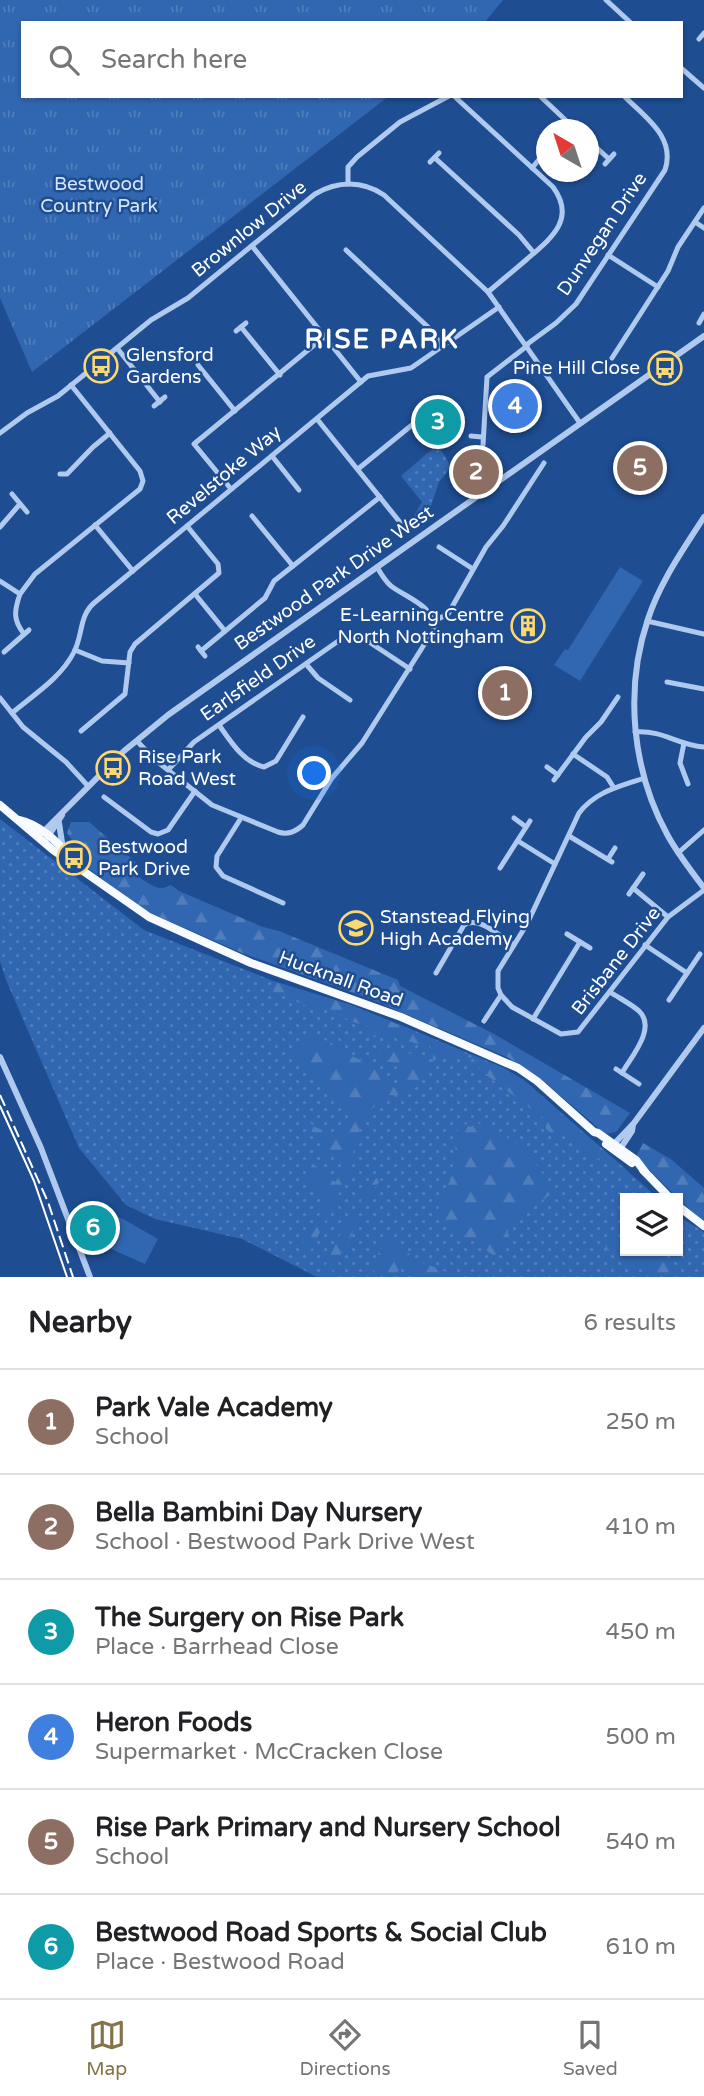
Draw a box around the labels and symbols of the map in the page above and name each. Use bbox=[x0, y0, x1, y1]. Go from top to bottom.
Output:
north arrow bbox=[536, 119, 599, 182]
street label: Dunvegan Drive bbox=[553, 168, 651, 300]
park label: Bestwood Country Park bbox=[40, 173, 158, 217]
street label: Brownlow Drive bbox=[187, 176, 311, 282]
district label: RISE PARK bbox=[305, 324, 459, 355]
place label: Glensford Gardens bbox=[126, 344, 214, 388]
bus stop icon: Glensford Gardens bbox=[82, 347, 120, 385]
bus stop icon: Pine Hill Close bbox=[646, 349, 684, 387]
place label: Pine Hill Close bbox=[513, 357, 640, 379]
pin: 4 bbox=[492, 380, 538, 432]
pin: 3 bbox=[415, 396, 461, 448]
street label: Revelstoke Way bbox=[162, 421, 286, 529]
pin: 5 bbox=[617, 442, 663, 494]
pin: 2 bbox=[453, 446, 499, 498]
street label: Bestwood Park Drive West bbox=[230, 501, 438, 655]
place label: E-Learning Centre North Nottingham bbox=[337, 604, 504, 648]
building icon: E-Learning Centre North Nottingham bbox=[509, 607, 547, 645]
street label: Earlsfield Drive bbox=[196, 630, 320, 726]
pin: 1 bbox=[482, 667, 528, 719]
place label: Rise Park Road West bbox=[138, 746, 236, 790]
bus stop icon: Rise Park Road West bbox=[94, 749, 132, 787]
your location bbox=[297, 756, 331, 790]
place label: Bestwood Park Drive bbox=[98, 836, 190, 880]
bus stop icon: Bestwood Park Drive bbox=[55, 839, 93, 877]
street label: Brisbane Drive bbox=[567, 903, 665, 1019]
place label: Stanstead Flying High Academy bbox=[380, 906, 530, 950]
school or university icon: Stanstead Flying High Academy bbox=[337, 909, 375, 947]
street label: Hucknall Road bbox=[276, 946, 406, 1012]
pin: 6 bbox=[70, 1202, 116, 1254]

